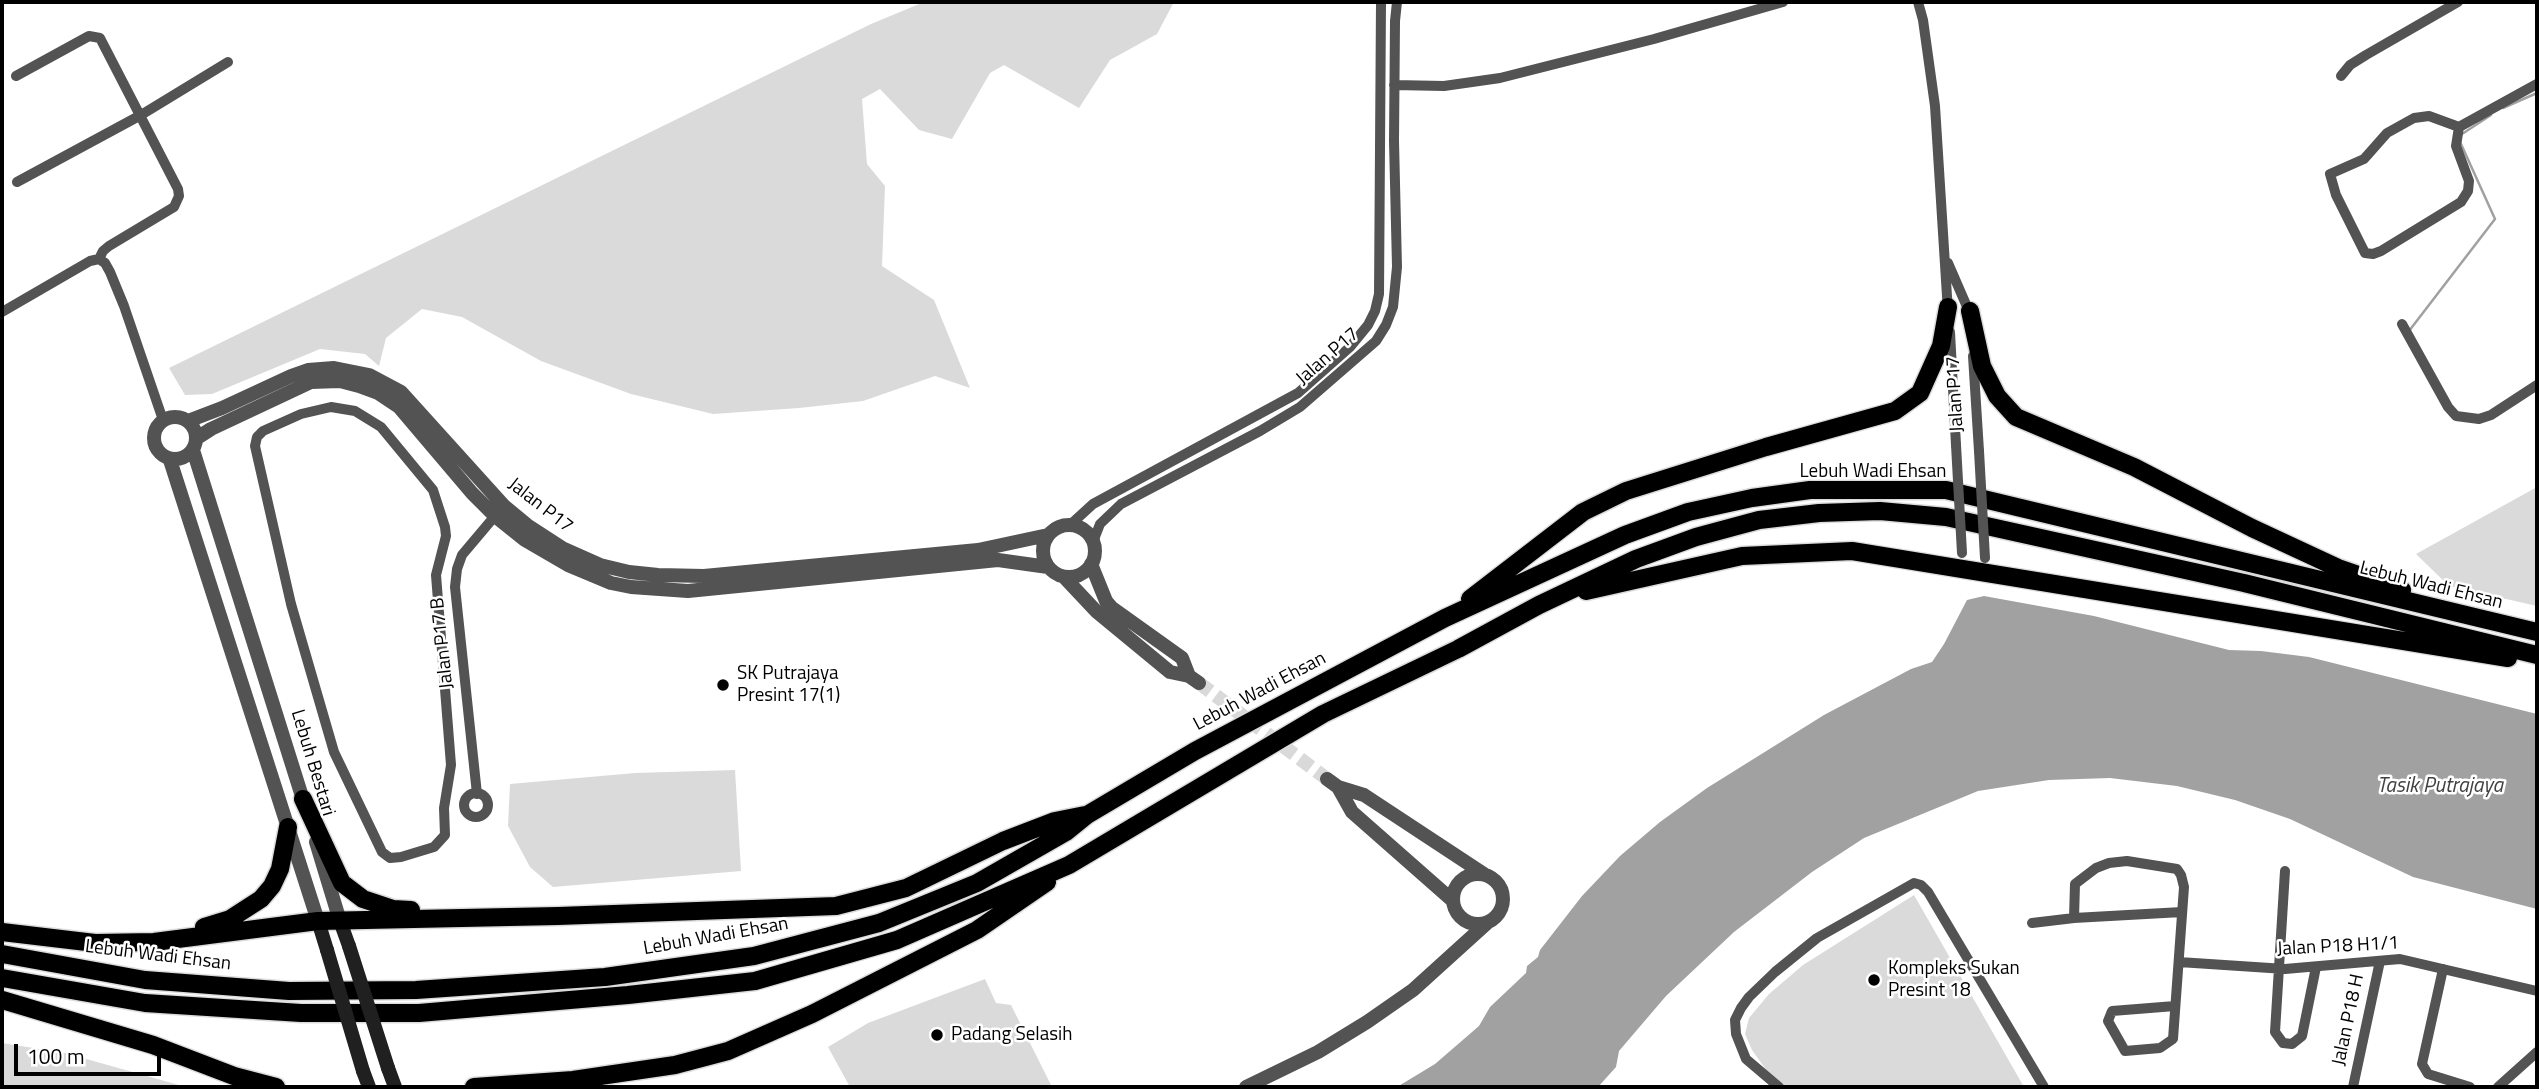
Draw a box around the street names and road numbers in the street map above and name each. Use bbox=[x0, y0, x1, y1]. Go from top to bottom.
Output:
street label: Jalan P17 bbox=[1292, 324, 1364, 390]
street label: Jalan P17 bbox=[1943, 356, 1969, 432]
street label: Lebuh Wadi Ehsan bbox=[1800, 461, 1946, 483]
street label: Jalan P17 bbox=[503, 474, 577, 538]
street label: Lebuh Wadi Ehsan bbox=[2357, 557, 2505, 615]
street label: Jalan P17 B bbox=[427, 596, 459, 690]
street label: Lebuh Wadi Ehsan bbox=[1190, 647, 1330, 737]
street label: Lebuh Bestari bbox=[285, 707, 339, 819]
street label: Lebuh Wadi Ehsan bbox=[642, 913, 790, 961]
street label: Jalan P18 H1/1 bbox=[2277, 932, 2399, 962]
street label: Lebuh Wadi Ehsan bbox=[84, 936, 232, 976]
street label: Jalan P18 H bbox=[2328, 972, 2370, 1068]

